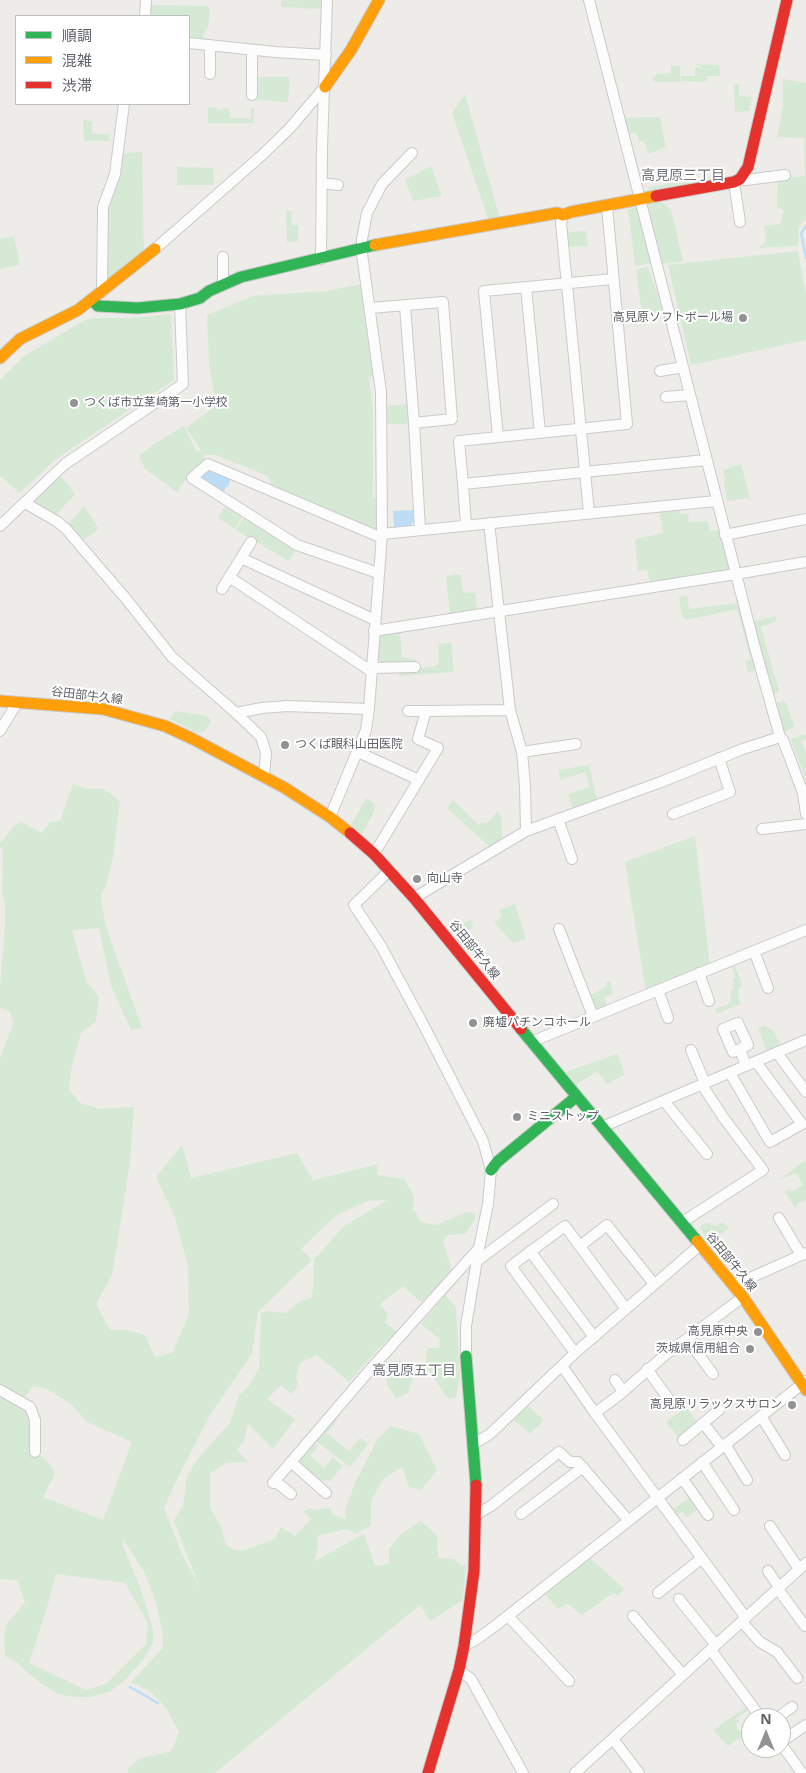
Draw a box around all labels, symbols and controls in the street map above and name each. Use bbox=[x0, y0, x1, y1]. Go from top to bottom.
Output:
legend bbox=[15, 15, 190, 105]
text: 順調 bbox=[62, 25, 92, 45]
text: 混雑 bbox=[62, 50, 92, 70]
text: 渋滞 bbox=[62, 75, 92, 95]
district label: 高見原三丁目 bbox=[641, 168, 725, 184]
place label: 高見原ソフトボール場 bbox=[613, 311, 733, 325]
marker: 高見原ソフトボール場 bbox=[737, 312, 749, 324]
place label: つくば市立茎崎第一小学校 bbox=[84, 396, 228, 410]
marker: つくば市立茎崎第一小学校 bbox=[68, 397, 80, 409]
street label: 谷田部牛久線 bbox=[50, 684, 124, 708]
place label: つくば眼科山田医院 bbox=[295, 738, 403, 752]
marker: つくば眼科山田医院 bbox=[279, 739, 291, 751]
place label: 向山寺 bbox=[427, 872, 463, 886]
marker: 向山寺 bbox=[411, 873, 423, 885]
street label: 谷田部牛久線 bbox=[446, 917, 502, 983]
place label: 廃墟パチンコホール bbox=[483, 1016, 591, 1030]
marker: 廃墟パチンコホール bbox=[467, 1017, 479, 1029]
place label: ミニストップ bbox=[527, 1110, 599, 1124]
marker: ミニストップ bbox=[511, 1111, 523, 1123]
street label: 谷田部牛久線 bbox=[703, 1229, 759, 1295]
place label: 高見原中央 bbox=[688, 1325, 748, 1339]
marker: 高見原中央 bbox=[752, 1326, 764, 1338]
place label: 茨城県信用組合 bbox=[656, 1342, 740, 1356]
marker: 茨城県信用組合 bbox=[744, 1343, 756, 1355]
district label: 高見原五丁目 bbox=[372, 1363, 456, 1379]
place label: 高見原リラックスサロン bbox=[650, 1398, 782, 1412]
marker: 高見原リラックスサロン bbox=[786, 1399, 798, 1411]
north arrow bbox=[741, 1708, 791, 1758]
text: N bbox=[760, 1709, 772, 1728]

